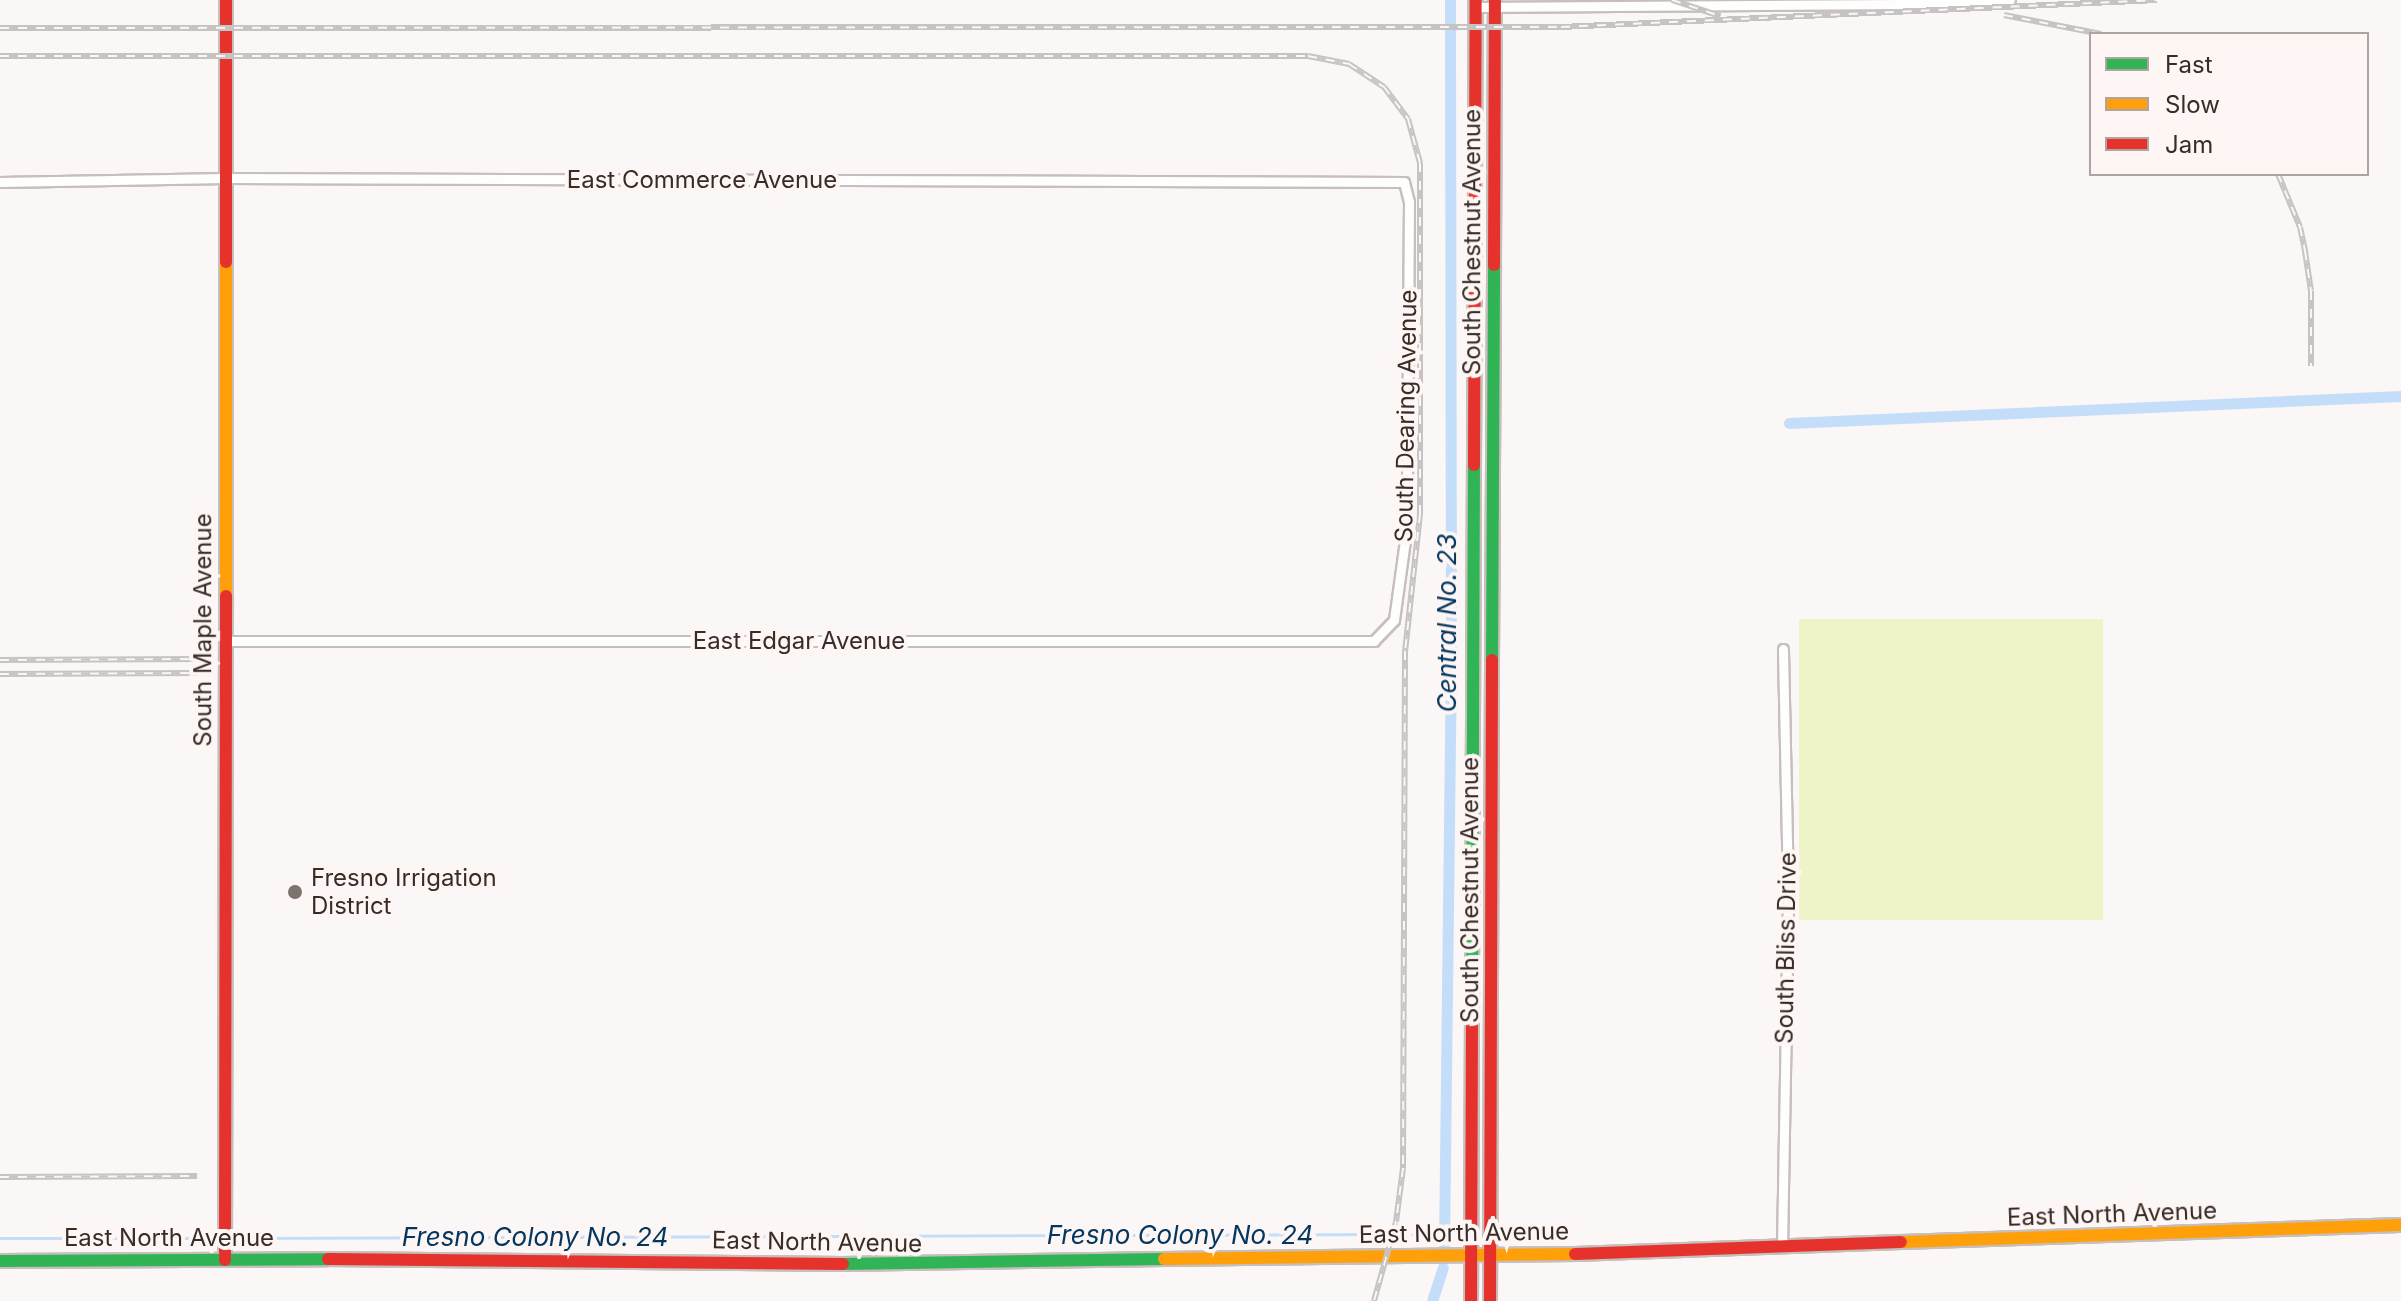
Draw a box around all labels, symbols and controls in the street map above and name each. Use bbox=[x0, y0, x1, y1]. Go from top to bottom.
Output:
legend bbox=[2089, 32, 2369, 176]
text: Fast bbox=[2165, 50, 2213, 79]
text: Slow bbox=[2165, 90, 2220, 119]
street label: South Chestnut Avenue bbox=[1458, 109, 1486, 375]
text: Jam bbox=[2165, 130, 2213, 159]
street label: East Commerce Avenue bbox=[567, 166, 837, 194]
street label: South Dearing Avenue bbox=[1389, 289, 1423, 543]
street label: South Maple Avenue bbox=[189, 513, 217, 747]
water label: Central No. 23 bbox=[1431, 534, 1463, 712]
street label: East Edgar Avenue bbox=[693, 627, 905, 655]
street label: South Chestnut Avenue bbox=[1456, 757, 1484, 1023]
street label: South Bliss Drive bbox=[1770, 852, 1802, 1044]
place label: Fresno Irrigation District bbox=[311, 864, 497, 920]
marker: Fresno Irrigation District bbox=[286, 883, 304, 901]
street label: East North Avenue bbox=[2006, 1196, 2218, 1232]
street label: East North Avenue bbox=[1359, 1217, 1569, 1249]
water label: Fresno Colony No. 24 bbox=[1047, 1219, 1313, 1251]
water label: Fresno Colony No. 24 bbox=[402, 1221, 668, 1253]
street label: East North Avenue bbox=[64, 1224, 274, 1252]
street label: East North Avenue bbox=[712, 1226, 922, 1258]

